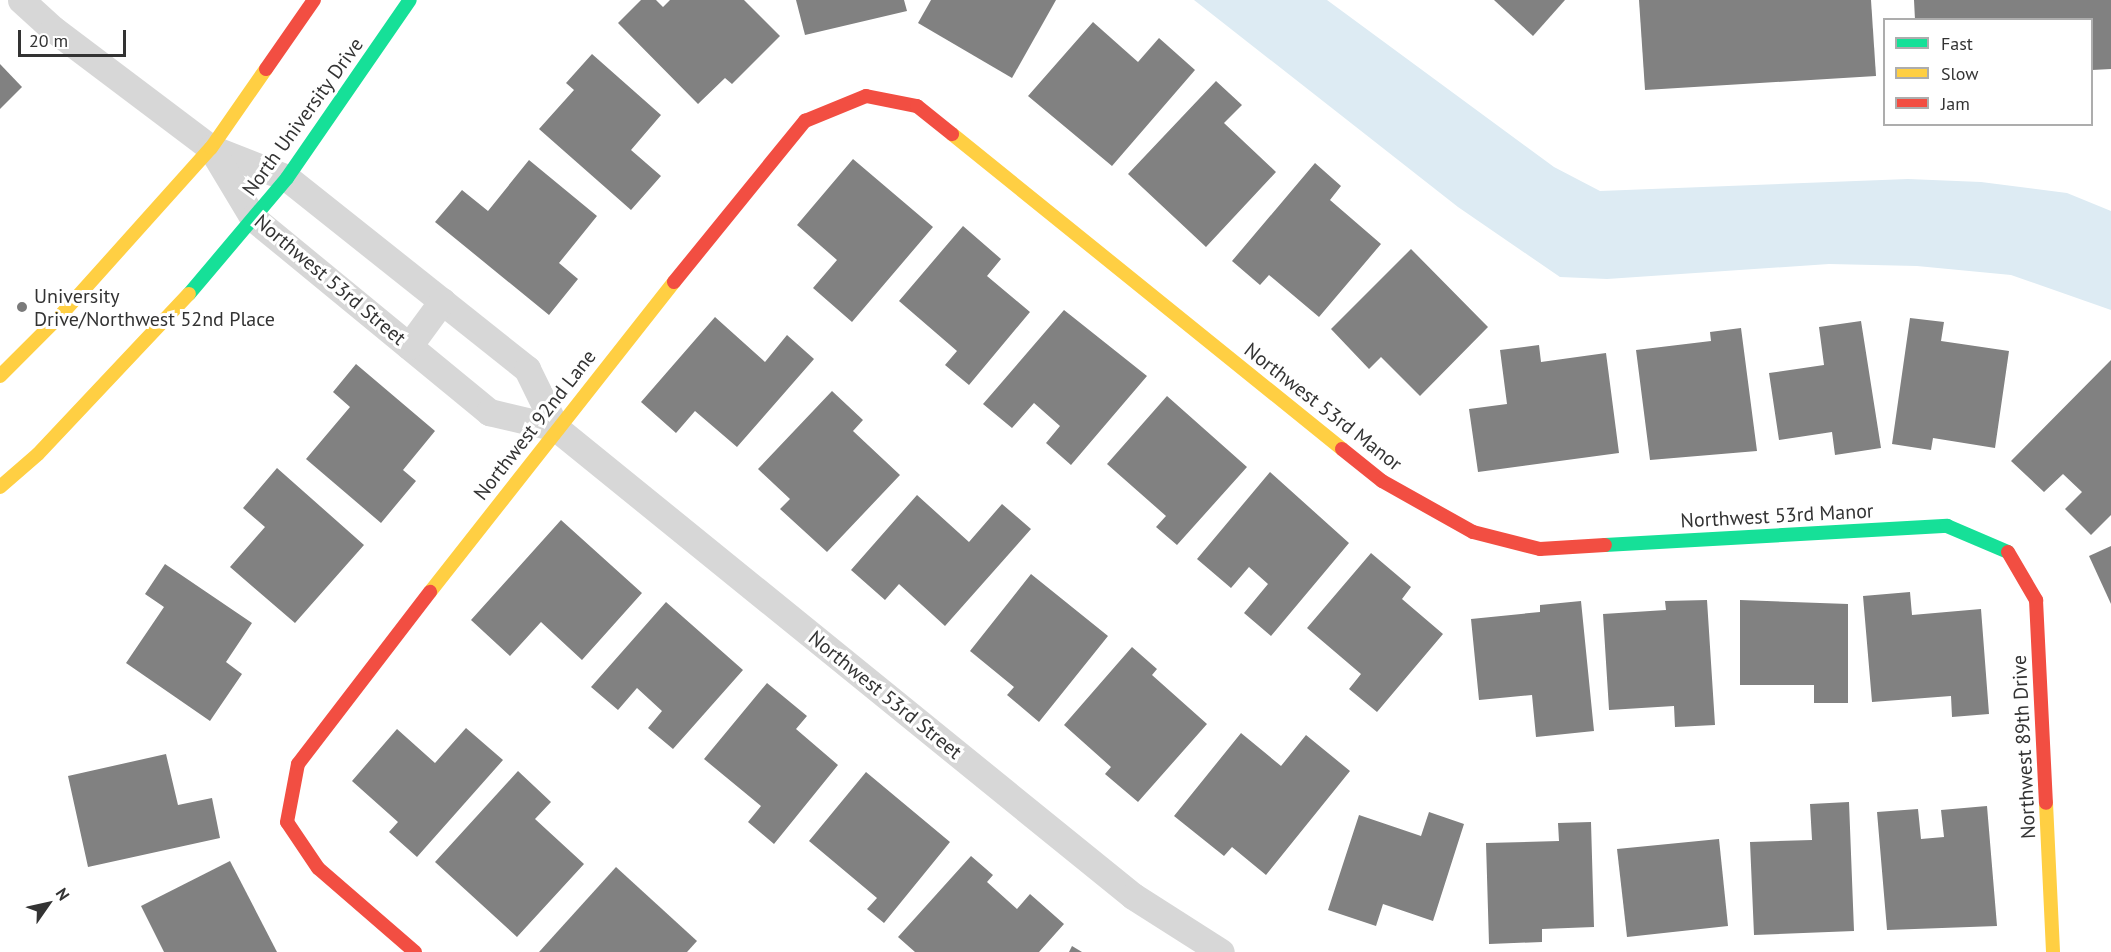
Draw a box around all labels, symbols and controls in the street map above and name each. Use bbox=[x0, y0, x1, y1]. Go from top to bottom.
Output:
scale bar bbox=[21, 18, 129, 56]
legend bbox=[1883, 18, 2093, 126]
text: 20 m bbox=[29, 29, 68, 52]
text: Fast bbox=[1941, 32, 1973, 55]
street label: North University Drive bbox=[237, 33, 369, 201]
text: Slow bbox=[1941, 62, 1979, 85]
text: Jam bbox=[1941, 92, 1970, 115]
street label: Northwest 53rd Street bbox=[249, 210, 411, 350]
place label: University Drive/Northwest 52nd Place bbox=[34, 284, 275, 331]
marker: University Drive/Northwest 52nd Place bbox=[15, 300, 29, 314]
street label: Northwest 53rd Manor bbox=[1239, 338, 1407, 476]
street label: Northwest 92nd Lane bbox=[469, 345, 601, 505]
street label: Northwest 53rd Manor bbox=[1680, 499, 1874, 533]
street label: Northwest 53rd Street bbox=[804, 626, 966, 764]
street label: Northwest 89th Drive bbox=[2007, 654, 2041, 840]
north arrow bbox=[18, 874, 78, 934]
text: N bbox=[52, 884, 74, 904]

